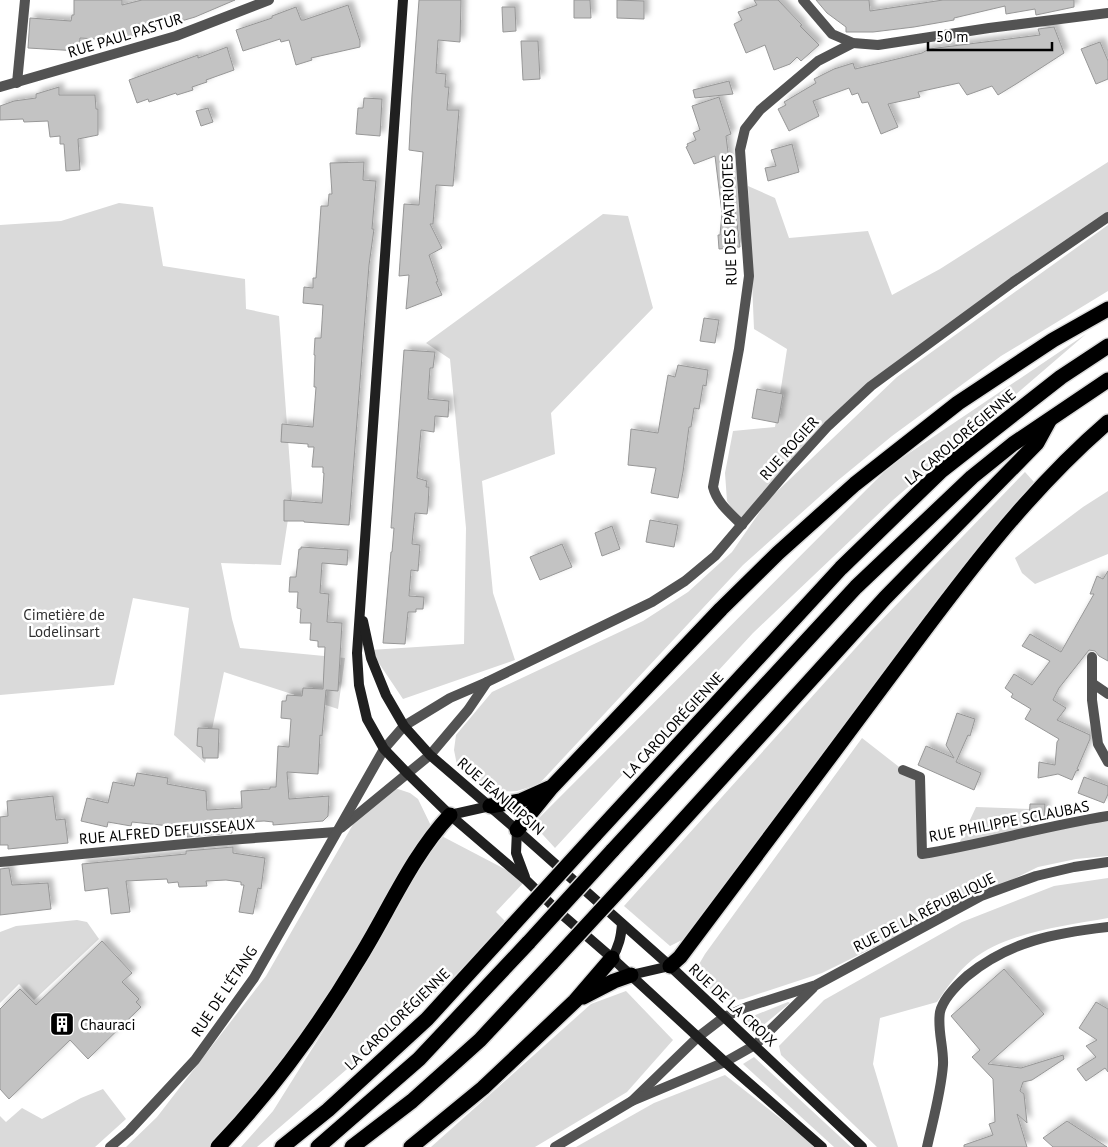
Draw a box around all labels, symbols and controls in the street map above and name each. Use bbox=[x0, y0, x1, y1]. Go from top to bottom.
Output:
street label: RUE PAUL PASTUR bbox=[65, 8, 185, 61]
scale bar bbox=[928, 20, 1052, 52]
text: 50 m bbox=[936, 27, 969, 46]
street label: RUE DES PATRIOTES bbox=[717, 154, 741, 286]
street label: LA CAROLORÉGIENNE bbox=[901, 385, 1019, 489]
street label: RUE ROGIER bbox=[755, 412, 823, 484]
park label: Cimetière de Lodelinsart bbox=[23, 605, 105, 641]
street label: LA CAROLORÉGIENNE bbox=[619, 668, 727, 782]
street label: RUE JEAN LIPSIN bbox=[454, 753, 548, 839]
street label: RUE PHILIPPE SCLAUBAS bbox=[927, 796, 1091, 846]
street label: RUE ALFRED DEFUISSEAUX bbox=[78, 814, 256, 848]
street label: RUE DE LA RÉPUBLIQUE bbox=[850, 868, 998, 956]
street label: RUE DE L'ÉTANG bbox=[187, 942, 261, 1040]
street label: RUE DE LA CROIX bbox=[685, 959, 781, 1051]
street label: LA CAROLORÉGIENNE bbox=[340, 964, 454, 1074]
building icon: Chauraci bbox=[49, 1011, 75, 1037]
place label: Chauraci bbox=[80, 1015, 136, 1034]

